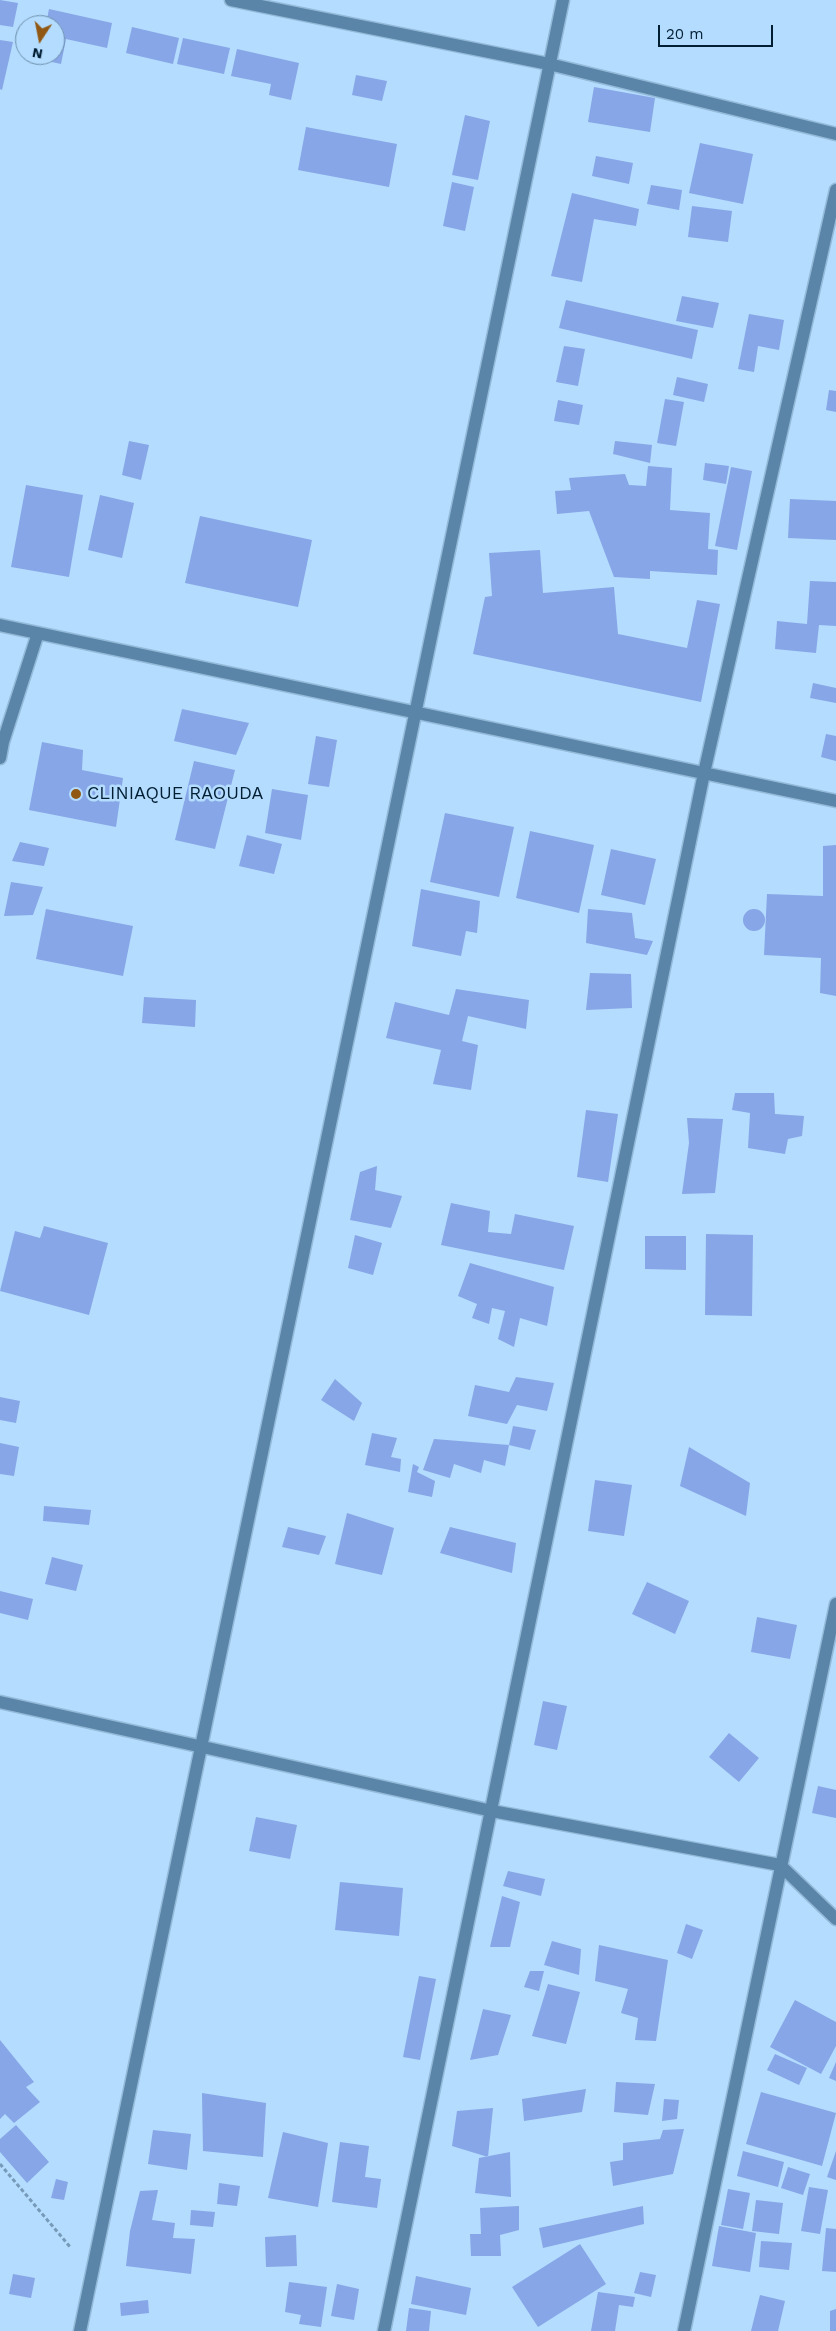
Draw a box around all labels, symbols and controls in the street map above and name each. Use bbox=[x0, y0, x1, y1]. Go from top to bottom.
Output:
north arrow bbox=[15, 15, 65, 65]
scale bar bbox=[661, 15, 776, 47]
text: 20 m bbox=[666, 25, 704, 43]
text: N bbox=[31, 45, 44, 63]
place label: CLINIAQUE RAOUDA bbox=[87, 783, 263, 805]
marker: CLINIAQUE RAOUDA bbox=[69, 787, 83, 801]

